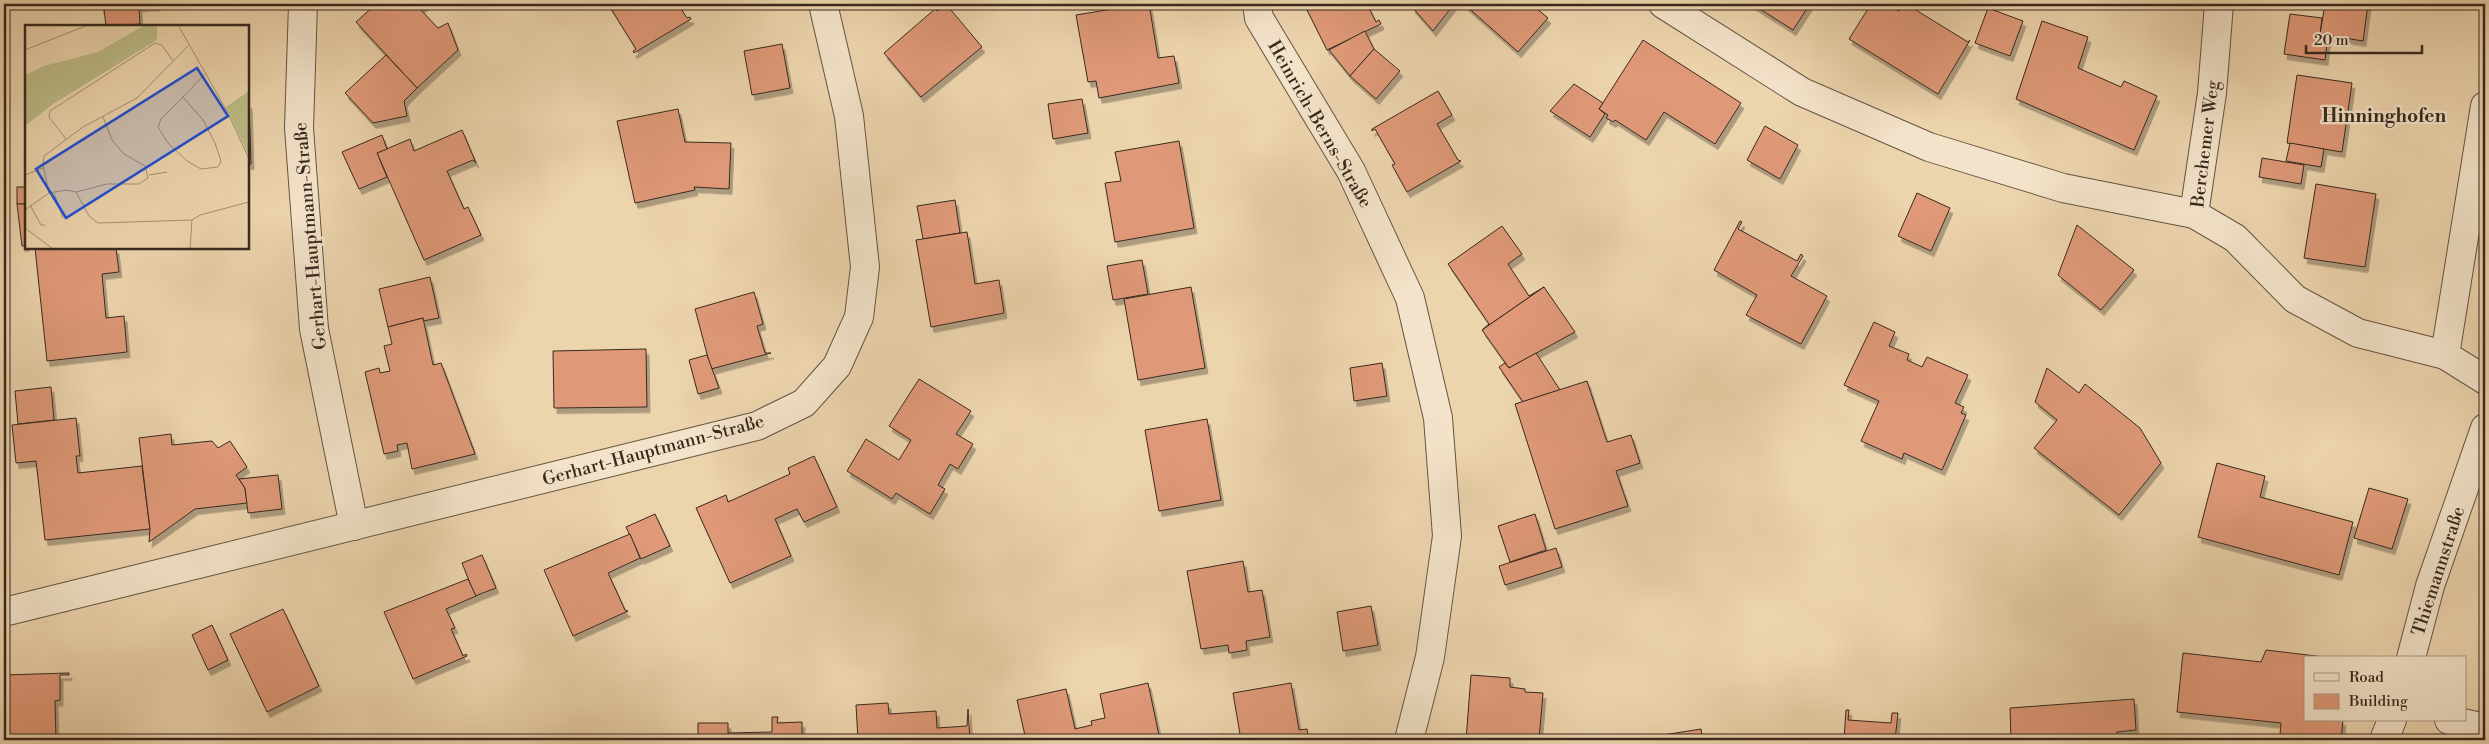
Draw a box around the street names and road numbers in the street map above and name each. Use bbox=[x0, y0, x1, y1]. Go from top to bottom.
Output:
street label: Heinrich-Berns-Straße bbox=[1262, 36, 1377, 212]
street label: Berchemer Weg bbox=[2186, 78, 2225, 210]
street label: Gerhart-Hauptmann-Straße bbox=[289, 121, 332, 351]
street label: Gerhart-Hauptmann-Straße bbox=[540, 410, 767, 491]
street label: Thiemannstraße bbox=[2407, 503, 2470, 639]

